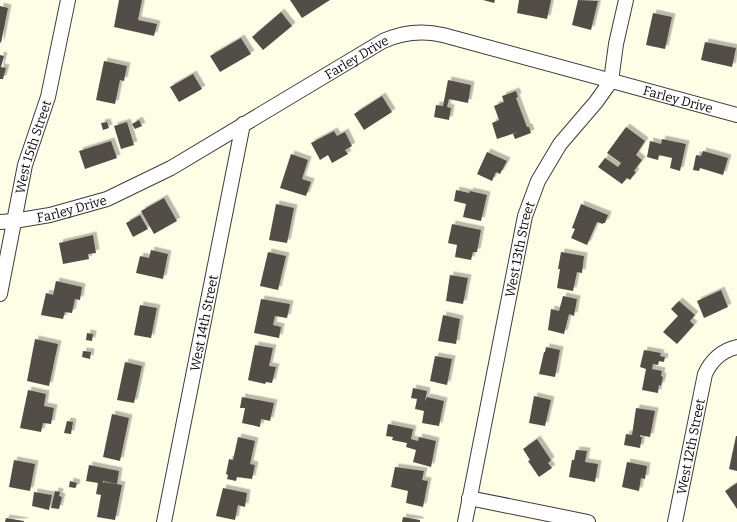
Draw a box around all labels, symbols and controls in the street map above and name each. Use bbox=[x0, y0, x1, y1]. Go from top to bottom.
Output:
street label: Farley Drive bbox=[322, 32, 391, 82]
street label: Farley Drive bbox=[641, 82, 715, 116]
street label: West 15th Street bbox=[12, 98, 54, 195]
street label: Farley Drive bbox=[36, 192, 108, 225]
street label: West 13th Street bbox=[502, 199, 537, 299]
street label: West 14th Street bbox=[187, 273, 220, 372]
street label: West 12th Street bbox=[673, 397, 707, 496]

